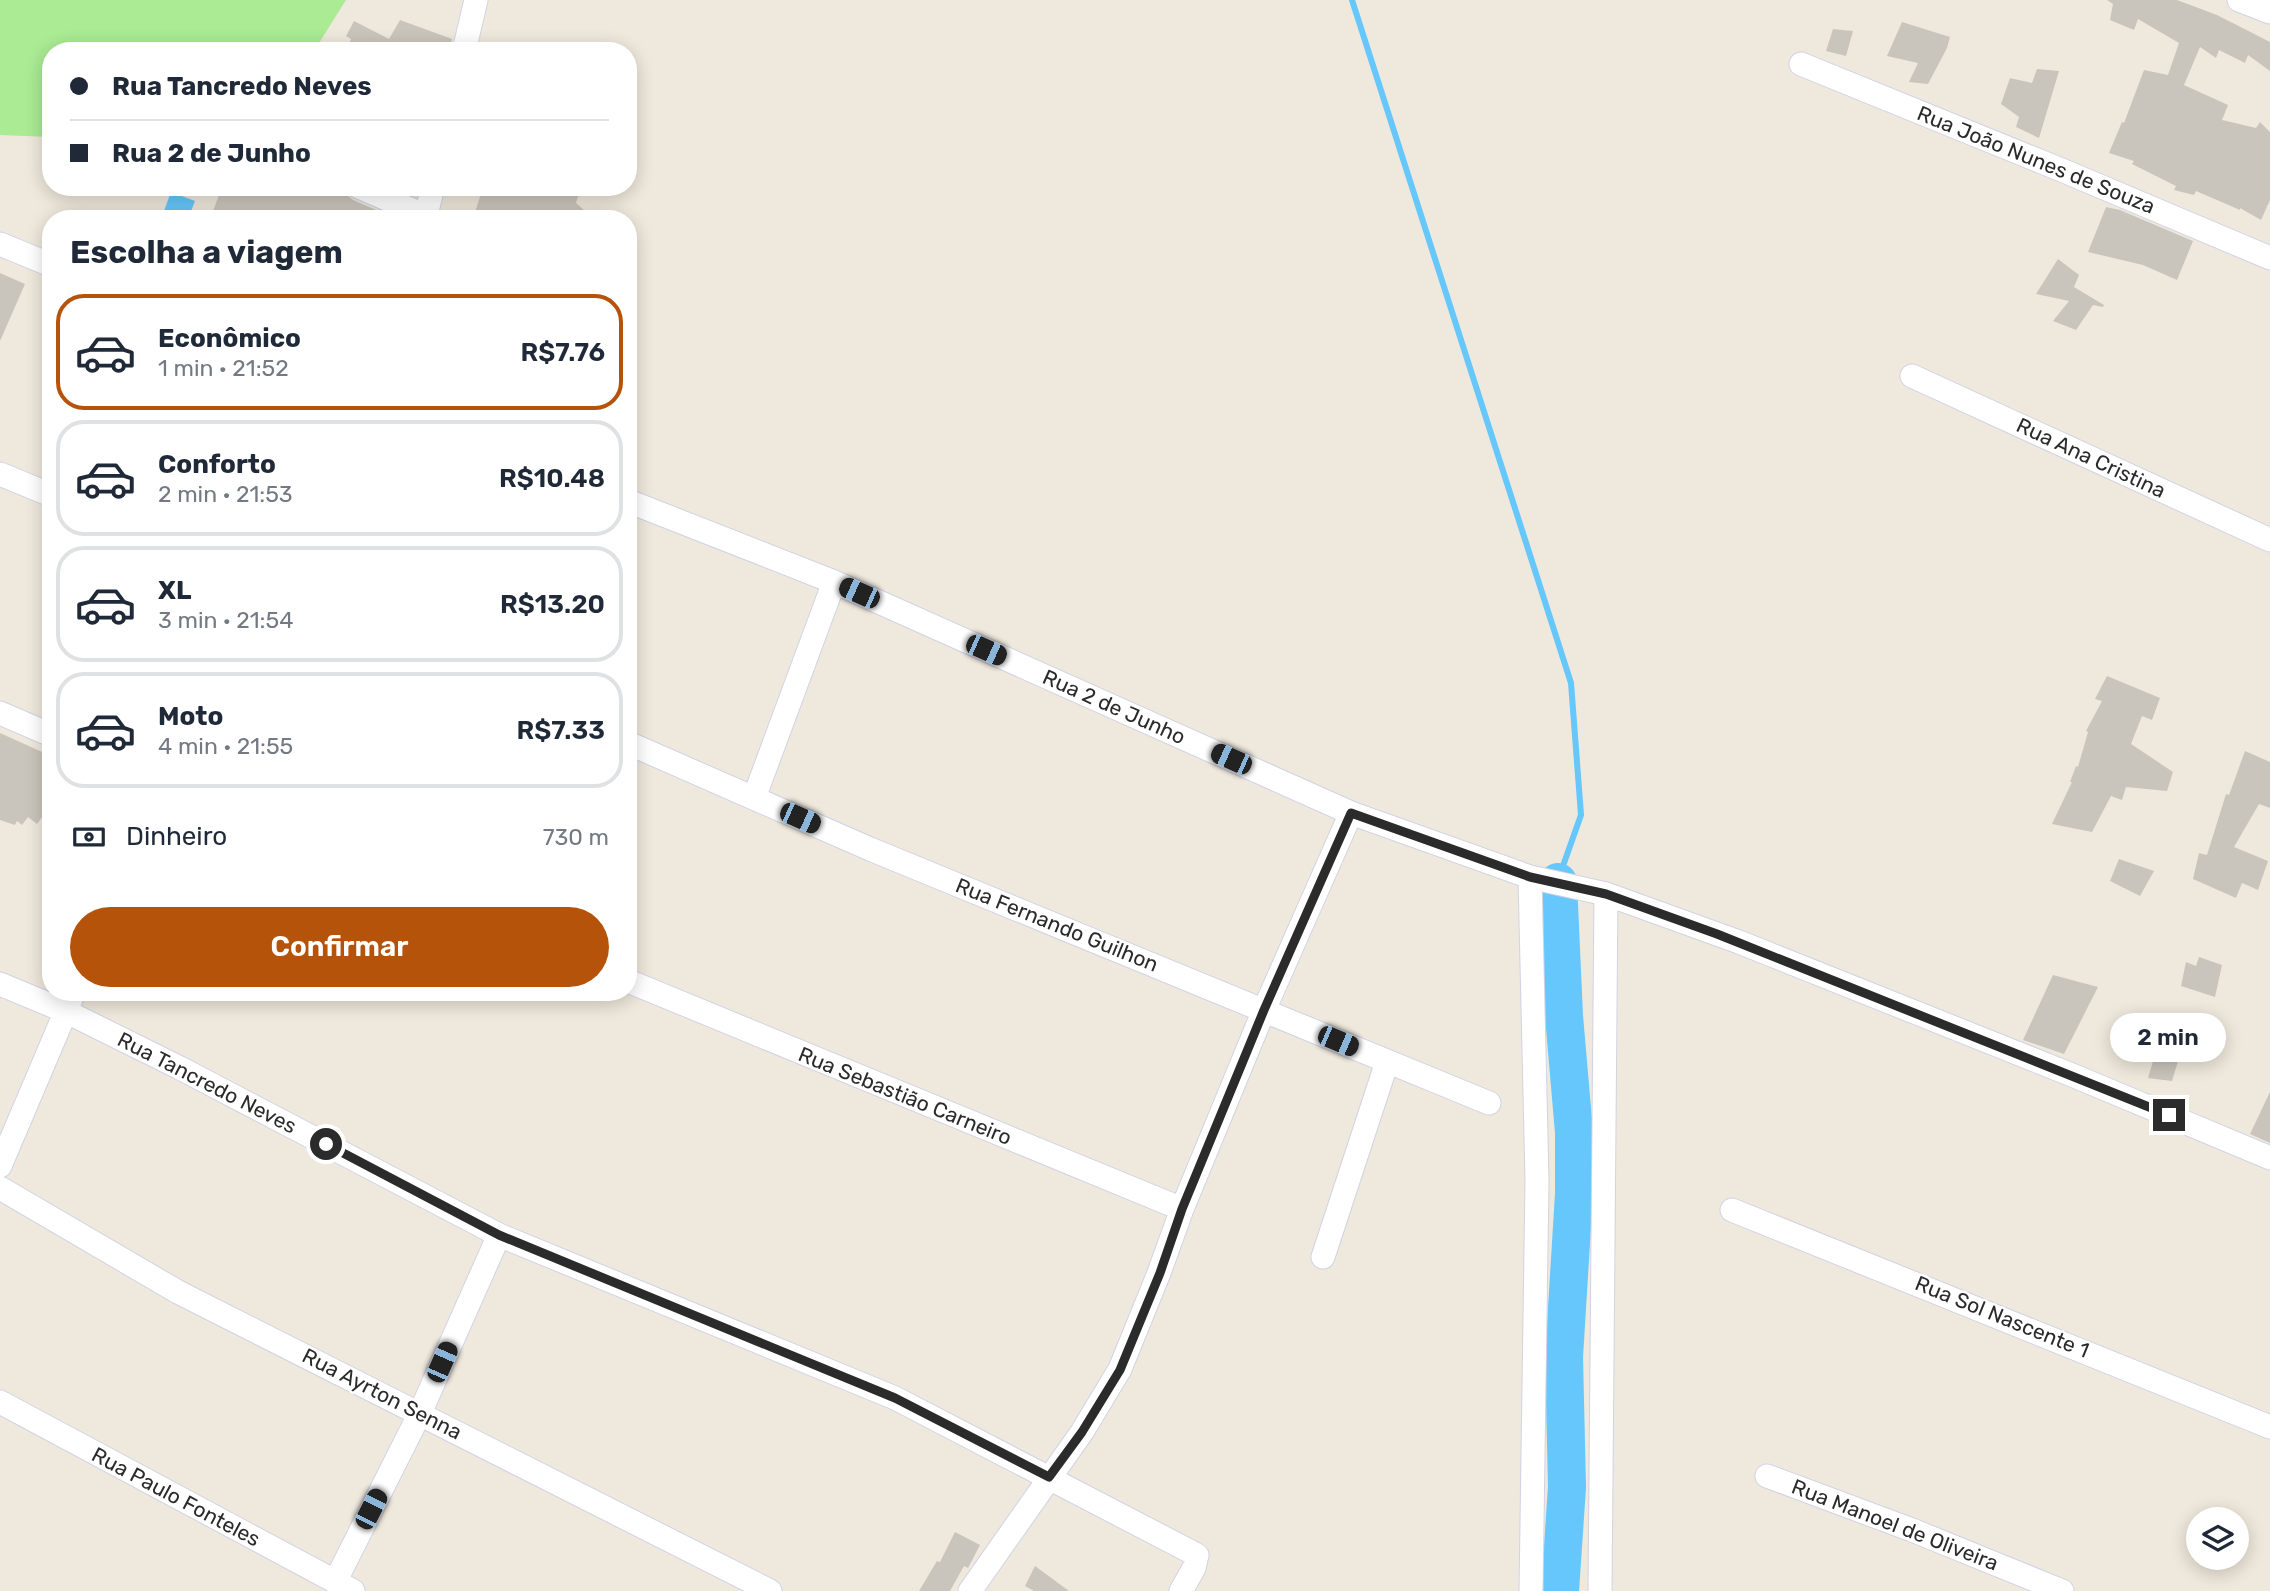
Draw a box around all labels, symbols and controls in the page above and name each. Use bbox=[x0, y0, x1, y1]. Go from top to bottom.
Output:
text: Rua Tancredo Neves bbox=[112, 71, 372, 102]
street label: Rua João Nunes de Souza bbox=[1914, 100, 2159, 219]
text: Rua 2 de Junho bbox=[112, 138, 311, 169]
text: Escolha a viagem bbox=[70, 233, 343, 271]
icon: car bbox=[74, 321, 137, 384]
text: Econômico bbox=[158, 323, 301, 354]
text: R$7.76 bbox=[521, 337, 605, 368]
text: 1 min · 21:52 bbox=[158, 354, 289, 382]
street label: Rua Ana Cristina bbox=[2013, 412, 2170, 503]
icon: car bbox=[74, 447, 137, 510]
text: Conforto bbox=[158, 449, 276, 480]
text: R$10.48 bbox=[499, 463, 605, 494]
text: 2 min · 21:53 bbox=[158, 480, 293, 508]
icon: car bbox=[74, 573, 137, 636]
text: XL bbox=[158, 575, 191, 606]
car bbox=[836, 575, 883, 611]
text: R$13.20 bbox=[500, 589, 605, 620]
text: 3 min · 21:54 bbox=[158, 606, 293, 634]
car bbox=[963, 632, 1010, 668]
street label: Rua 2 de Junho bbox=[1039, 664, 1189, 749]
icon: car bbox=[74, 699, 137, 762]
text: Moto bbox=[158, 701, 223, 732]
text: R$7.33 bbox=[517, 715, 605, 746]
text: 4 min · 21:55 bbox=[158, 732, 293, 760]
car bbox=[1208, 741, 1255, 777]
car bbox=[777, 800, 824, 836]
icon: cash bbox=[70, 818, 108, 856]
text: Dinheiro bbox=[126, 821, 227, 852]
text: 730 m bbox=[543, 823, 609, 851]
street label: Rua Fernando Guilhon bbox=[952, 872, 1162, 977]
button: Confirmar bbox=[70, 907, 609, 987]
callout: 2 min bbox=[2111, 1014, 2227, 1062]
car bbox=[1315, 1023, 1362, 1059]
text: 2 min bbox=[2137, 1023, 2199, 1051]
street label: Rua Tancredo Neves bbox=[113, 1027, 301, 1139]
street label: Rua Sebastião Carneiro bbox=[795, 1041, 1015, 1150]
route end bbox=[2153, 1099, 2185, 1131]
route start bbox=[310, 1128, 342, 1160]
street label: Rua Sol Nascente 1 bbox=[1912, 1270, 2093, 1363]
car bbox=[424, 1339, 461, 1385]
street label: Rua Ayrton Senna bbox=[298, 1343, 466, 1445]
street label: Rua Paulo Fonteles bbox=[88, 1442, 265, 1552]
street label: Rua Manoel de Oliveira bbox=[1788, 1474, 2002, 1576]
car bbox=[353, 1486, 390, 1532]
map controls bbox=[2186, 1507, 2249, 1570]
button: layers bbox=[2186, 1507, 2249, 1570]

